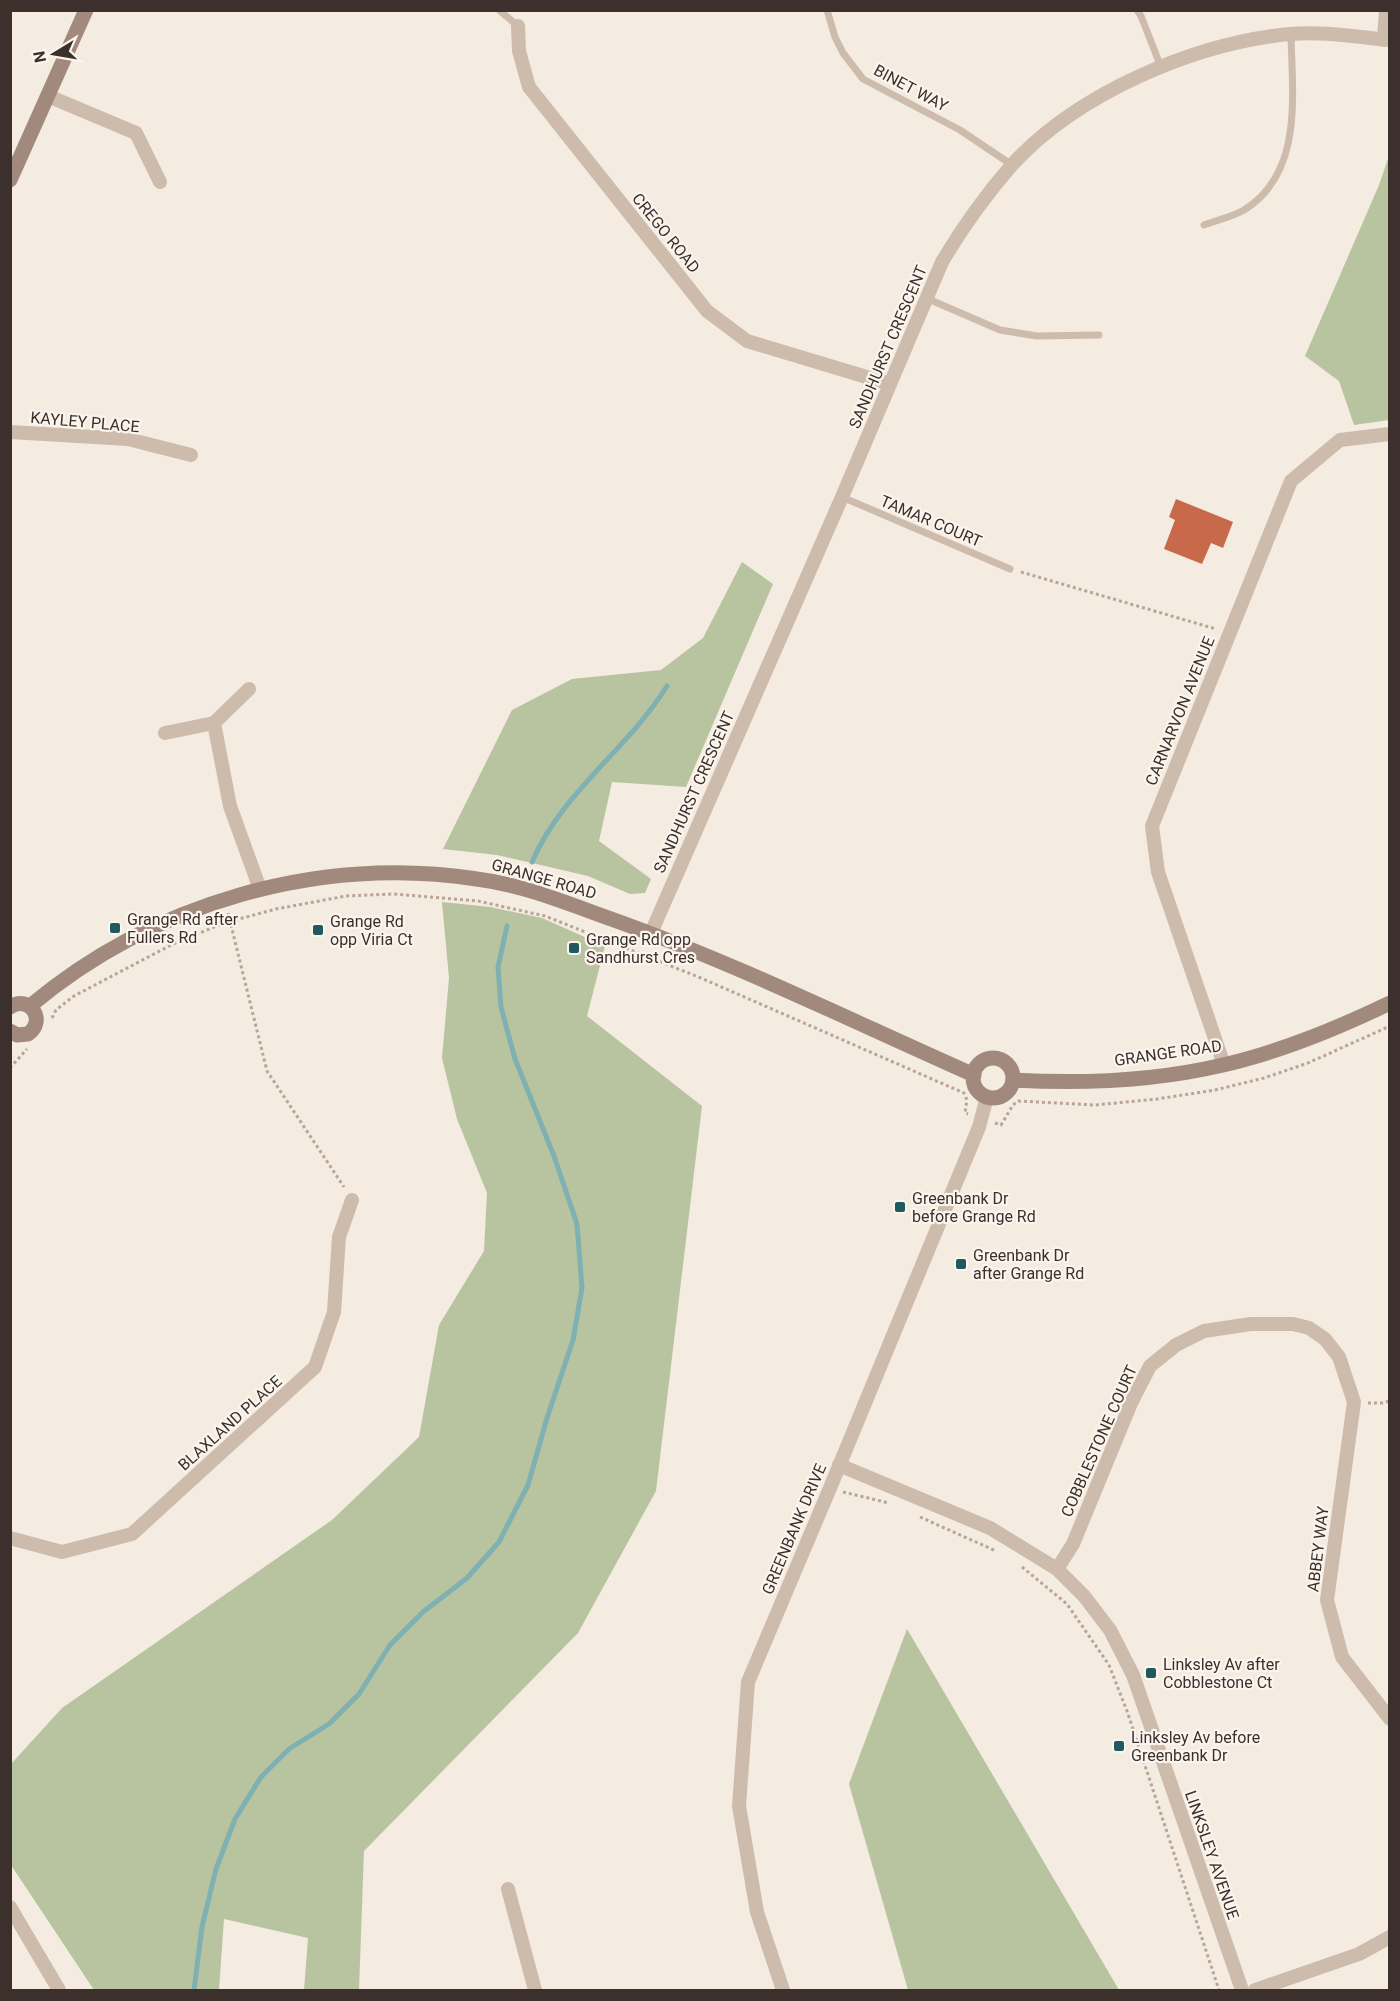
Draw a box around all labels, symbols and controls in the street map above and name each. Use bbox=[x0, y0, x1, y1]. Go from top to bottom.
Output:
north arrow bbox=[24, 24, 84, 84]
text: N bbox=[29, 49, 50, 64]
street label: BINET WAY bbox=[871, 61, 952, 116]
street label: CREGO ROAD bbox=[628, 189, 704, 277]
street label: SANDHURST CRESCENT bbox=[845, 262, 931, 431]
street label: KAYLEY PLACE bbox=[30, 408, 140, 436]
street label: TAMAR COURT bbox=[877, 491, 985, 551]
street label: CARNARVON AVENUE bbox=[1141, 634, 1219, 788]
street label: SANDHURST CRESCENT bbox=[650, 708, 739, 876]
street label: GRANGE ROAD bbox=[489, 855, 599, 903]
place label: Grange Rd after Fullers Rd bbox=[127, 910, 239, 947]
place label: Grange Rd opp Viria Ct bbox=[330, 912, 413, 949]
marker: Grange Rd after Fullers Rd bbox=[108, 921, 122, 935]
marker: Grange Rd opp Viria Ct bbox=[311, 923, 325, 937]
place label: Grange Rd opp Sandhurst Cres bbox=[586, 930, 695, 967]
marker: Grange Rd opp Sandhurst Cres bbox=[567, 941, 581, 955]
street label: GRANGE ROAD bbox=[1113, 1036, 1223, 1070]
place label: Greenbank Dr before Grange Rd bbox=[912, 1189, 1036, 1226]
marker: Greenbank Dr before Grange Rd bbox=[893, 1200, 907, 1214]
place label: Greenbank Dr after Grange Rd bbox=[973, 1246, 1084, 1283]
marker: Greenbank Dr after Grange Rd bbox=[954, 1257, 968, 1271]
street label: COBBLESTONE COURT bbox=[1057, 1362, 1141, 1520]
street label: BLAXLAND PLACE bbox=[174, 1371, 286, 1475]
street label: GREENBANK DRIVE bbox=[758, 1461, 830, 1597]
street label: ABBEY WAY bbox=[1303, 1505, 1333, 1593]
place label: Linksley Av after Cobblestone Ct bbox=[1163, 1655, 1280, 1692]
marker: Linksley Av after Cobblestone Ct bbox=[1144, 1666, 1158, 1680]
place label: Linksley Av before Greenbank Dr bbox=[1131, 1728, 1260, 1765]
marker: Linksley Av before Greenbank Dr bbox=[1112, 1739, 1126, 1753]
street label: LINKSLEY AVENUE bbox=[1181, 1788, 1243, 1922]

